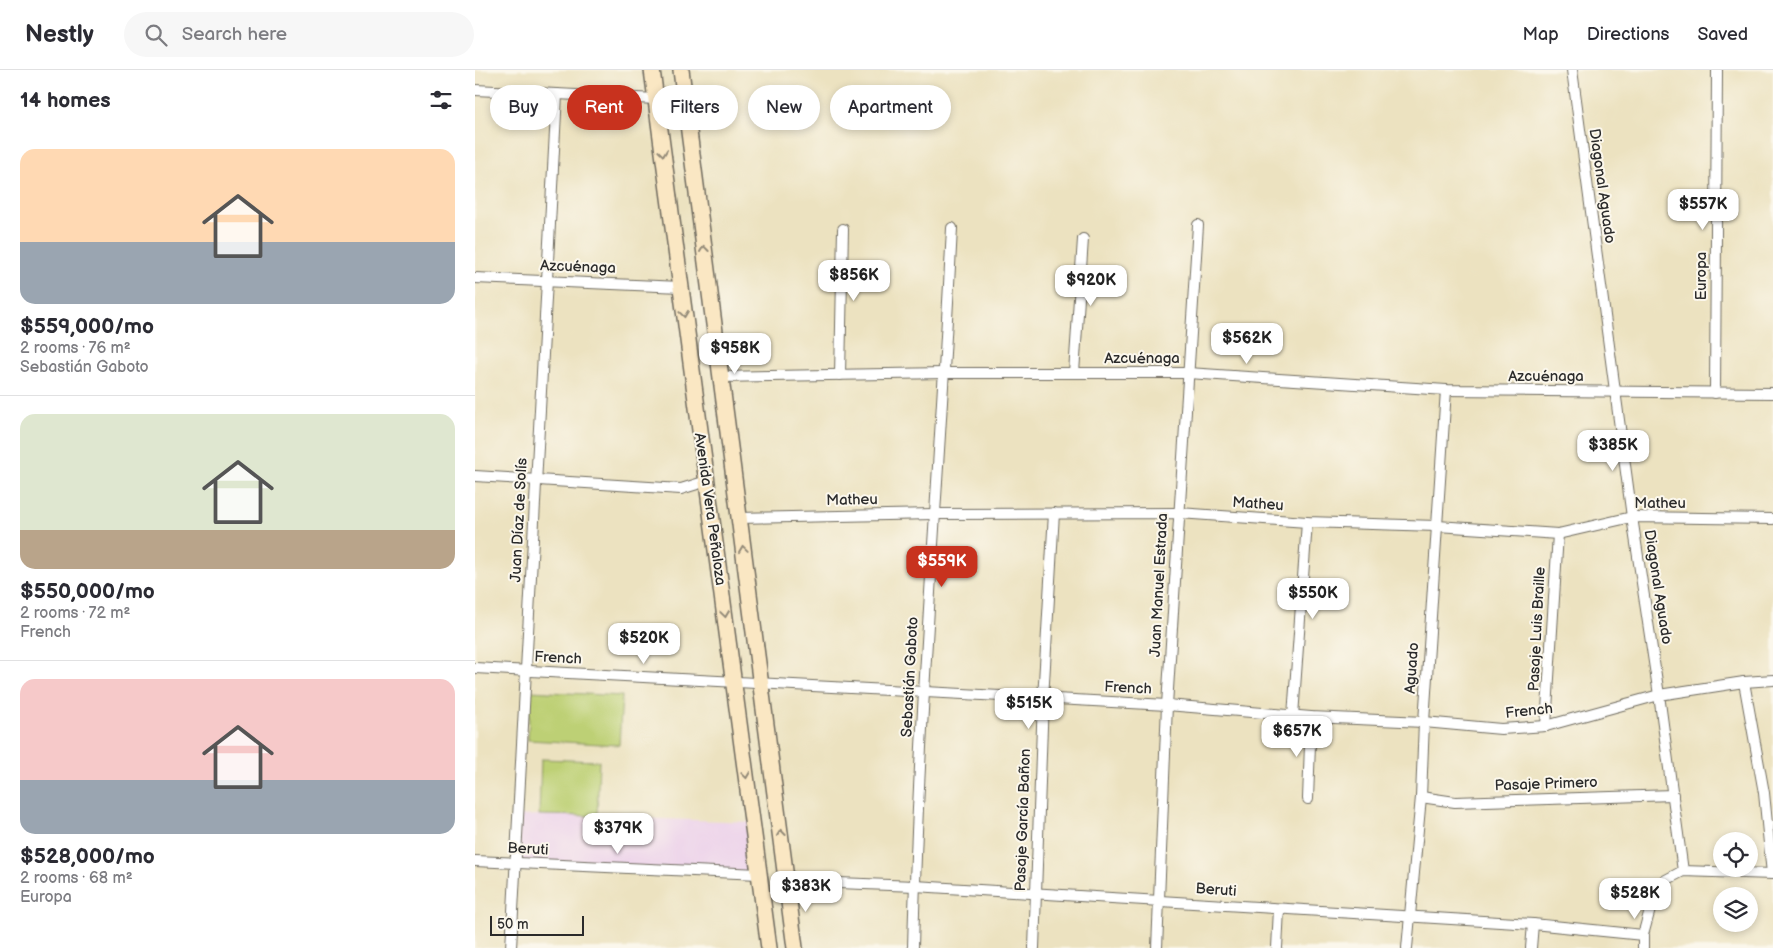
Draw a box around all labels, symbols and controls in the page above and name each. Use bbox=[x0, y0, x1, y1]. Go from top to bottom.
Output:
search box bbox=[124, 12, 474, 57]
text: Nestly bbox=[25, 20, 94, 49]
icon: search bbox=[142, 21, 170, 49]
text: Search here bbox=[182, 23, 287, 46]
text: Map bbox=[1523, 24, 1559, 45]
text: Directions bbox=[1587, 24, 1669, 45]
text: Saved bbox=[1697, 24, 1748, 45]
chip: Buy bbox=[490, 85, 557, 130]
chip: Rent bbox=[567, 85, 642, 130]
chip: Filters bbox=[652, 85, 738, 130]
chip: New bbox=[748, 85, 820, 130]
chip: Apartment bbox=[830, 85, 951, 130]
icon: filters bbox=[427, 86, 455, 114]
text: 14 homes bbox=[20, 88, 111, 113]
street label: Diagonal Aguado bbox=[1585, 127, 1619, 245]
one-way arrow bbox=[657, 149, 668, 157]
icon: home bbox=[193, 181, 283, 271]
pin: $557K bbox=[1668, 189, 1738, 231]
text: $557K bbox=[1679, 195, 1727, 214]
one-way arrow bbox=[699, 244, 709, 253]
street label: Europa bbox=[1692, 252, 1711, 300]
street label: Azcuénaga bbox=[540, 256, 616, 278]
pin: $856K bbox=[819, 260, 889, 302]
pin: $920K bbox=[1056, 264, 1126, 307]
text: $856K bbox=[829, 266, 879, 285]
text: $920K bbox=[1066, 271, 1116, 290]
one-way arrow bbox=[679, 310, 689, 318]
text: $559,000/mo bbox=[20, 314, 154, 339]
pin: $562K bbox=[1212, 322, 1282, 365]
text: $562K bbox=[1222, 329, 1272, 348]
pin: $958K bbox=[700, 332, 770, 375]
text: 2 rooms · 76 m² bbox=[20, 339, 131, 358]
text: $958K bbox=[710, 339, 760, 358]
street label: Azcuénaga bbox=[1104, 349, 1180, 368]
text: Sebastián Gaboto bbox=[20, 358, 149, 377]
street label: Azcuénaga bbox=[1508, 367, 1584, 386]
pin: $385K bbox=[1578, 430, 1648, 472]
street label: Avenida Vera Peñaloza bbox=[690, 432, 730, 586]
text: $385K bbox=[1588, 436, 1638, 455]
icon: home bbox=[193, 447, 283, 537]
street label: Juan Díaz de Solís bbox=[506, 457, 532, 583]
street label: Matheu bbox=[826, 490, 878, 510]
street label: Matheu bbox=[1232, 493, 1284, 515]
street label: Matheu bbox=[1634, 494, 1686, 513]
street label: Juan Manuel Estrada bbox=[1146, 512, 1172, 658]
street label: Diagonal Aguado bbox=[1640, 528, 1676, 646]
one-way arrow bbox=[738, 544, 749, 552]
pin: $559K bbox=[907, 546, 977, 588]
text: $559K bbox=[917, 552, 967, 571]
street label: Pasaje Luis Braille bbox=[1524, 566, 1550, 692]
pin: $550K bbox=[1278, 578, 1348, 620]
text: $550,000/mo bbox=[20, 579, 155, 604]
text: $550K bbox=[1288, 584, 1338, 603]
text: 2 rooms · 72 m² bbox=[20, 604, 130, 623]
one-way arrow bbox=[719, 610, 729, 618]
street label: Sebastián Gaboto bbox=[897, 616, 923, 738]
pin: $520K bbox=[609, 622, 679, 665]
text: French bbox=[20, 623, 71, 642]
text: $520K bbox=[619, 629, 669, 648]
street label: Aguado bbox=[1401, 642, 1423, 694]
street label: French bbox=[534, 647, 582, 669]
street label: French bbox=[1104, 677, 1152, 699]
pin: $515K bbox=[994, 688, 1064, 730]
text: $515K bbox=[1006, 694, 1052, 713]
street label: French bbox=[1504, 699, 1554, 723]
icon: home bbox=[193, 712, 283, 802]
pin: $657K bbox=[1262, 716, 1332, 758]
text: $657K bbox=[1272, 722, 1322, 741]
street label: Pasaje García Bañon bbox=[1011, 748, 1035, 892]
one-way arrow bbox=[740, 771, 751, 779]
street label: Pasaje Primero bbox=[1494, 773, 1598, 795]
pin: $379K bbox=[583, 812, 653, 855]
text: $379K bbox=[594, 819, 642, 838]
one-way arrow bbox=[776, 828, 787, 836]
map controls bbox=[1713, 832, 1758, 932]
button: locate bbox=[1713, 832, 1758, 877]
street label: Beruti bbox=[507, 838, 549, 860]
text: $528,000/mo bbox=[20, 844, 155, 869]
text: 2 rooms · 68 m² bbox=[20, 869, 133, 888]
pin: $383K bbox=[771, 870, 841, 913]
text: $383K bbox=[781, 877, 831, 896]
pin: $528K bbox=[1600, 878, 1670, 920]
street label: Beruti bbox=[1195, 879, 1237, 901]
text: $528K bbox=[1610, 884, 1660, 903]
button: layers bbox=[1713, 887, 1758, 932]
text: Europa bbox=[20, 888, 72, 907]
scale bar bbox=[490, 913, 584, 936]
text: 50 m bbox=[497, 916, 529, 933]

